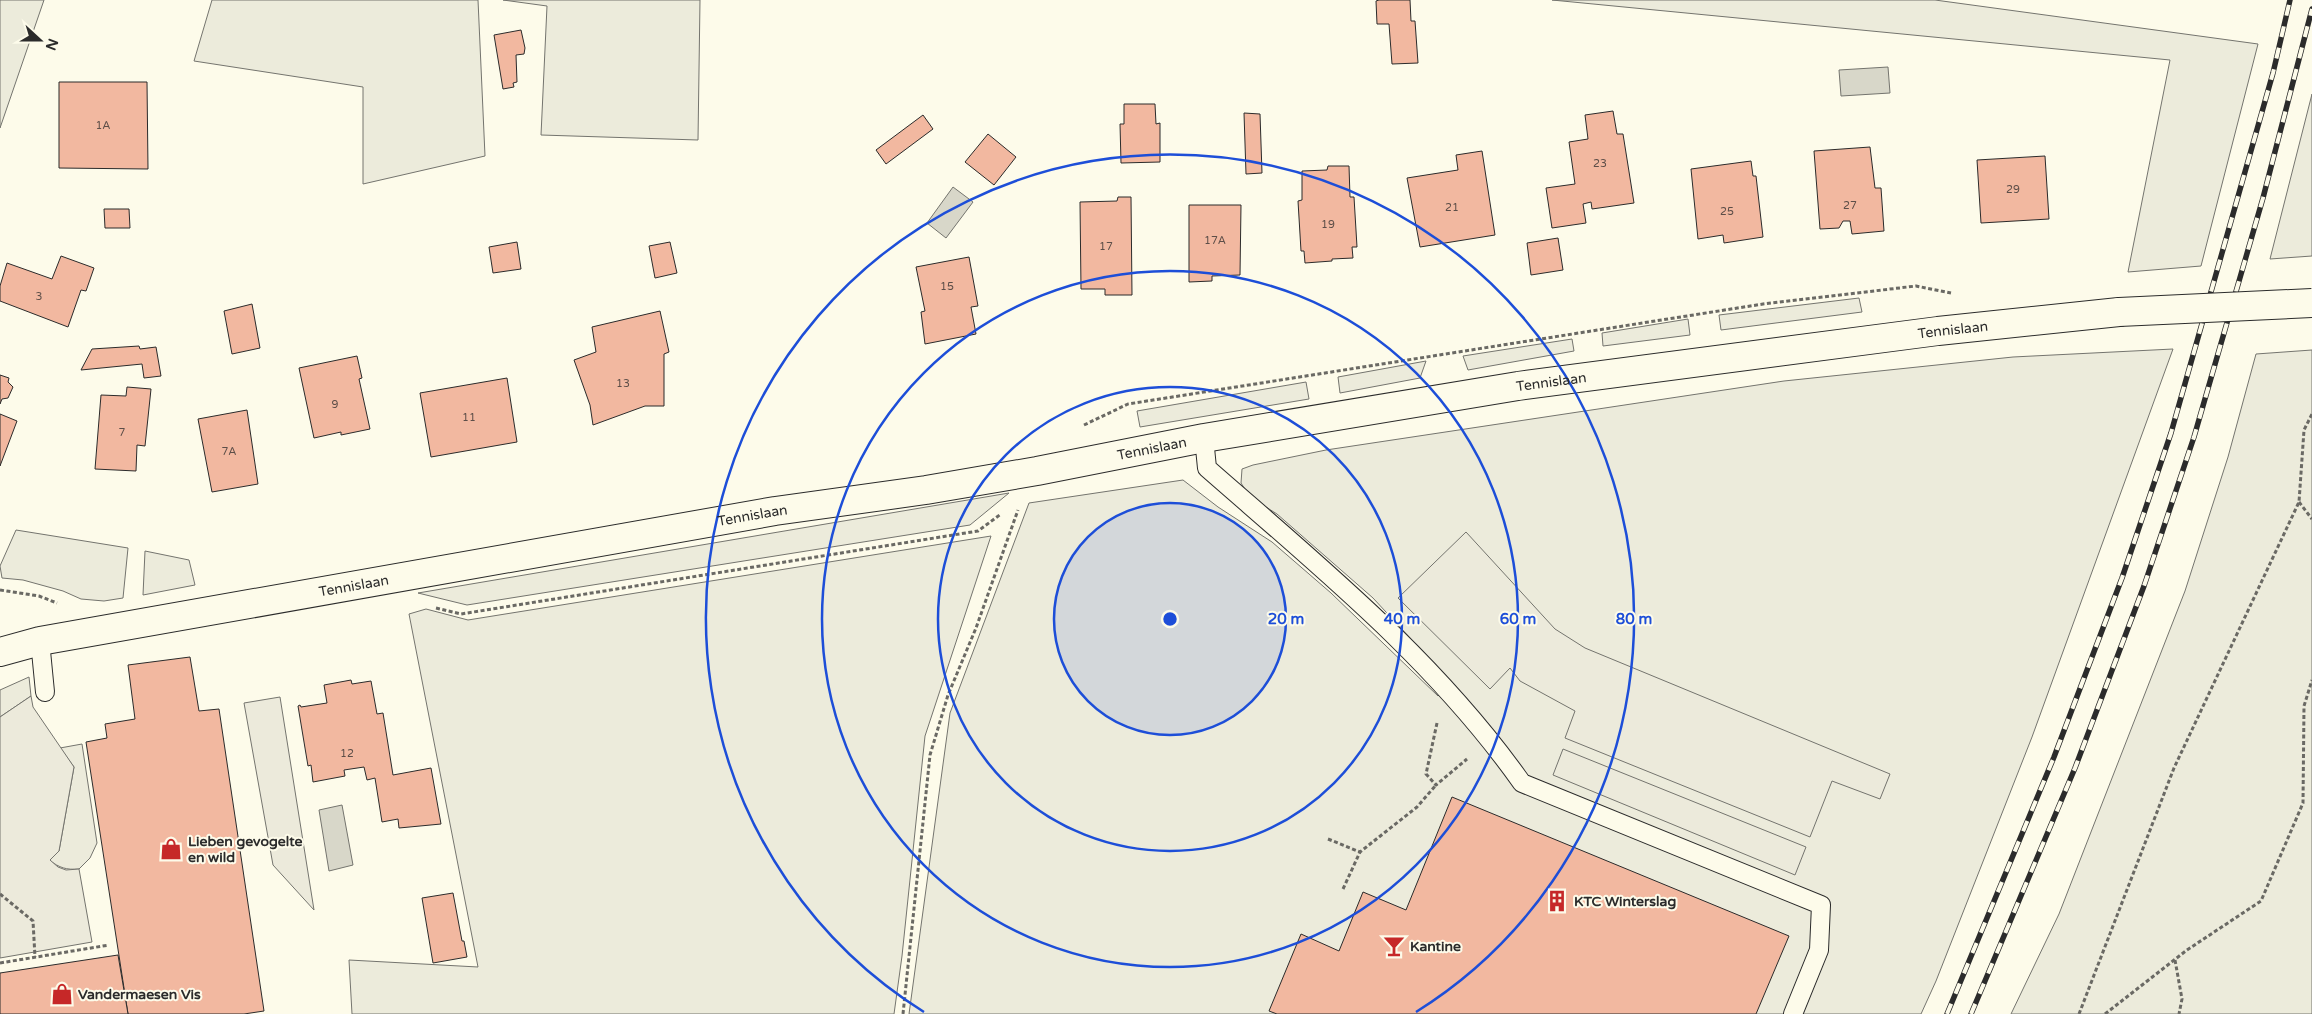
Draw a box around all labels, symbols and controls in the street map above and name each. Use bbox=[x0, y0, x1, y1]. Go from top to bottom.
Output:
north arrow bbox=[15, 15, 65, 65]
text: N bbox=[42, 36, 62, 53]
house number: 1A bbox=[95, 119, 111, 132]
house number: 23 bbox=[1593, 157, 1607, 170]
house number: 29 bbox=[2006, 183, 2020, 196]
house number: 27 bbox=[1843, 199, 1857, 212]
house number: 21 bbox=[1445, 201, 1459, 214]
house number: 25 bbox=[1720, 205, 1734, 218]
house number: 19 bbox=[1321, 218, 1335, 231]
house number: 17A bbox=[1204, 234, 1226, 247]
house number: 17 bbox=[1099, 240, 1113, 253]
house number: 15 bbox=[940, 280, 954, 293]
house number: 3 bbox=[36, 290, 43, 303]
street label: Tennislaan bbox=[1917, 317, 1989, 342]
street label: Tennislaan bbox=[1515, 369, 1587, 395]
house number: 13 bbox=[616, 377, 630, 390]
house number: 9 bbox=[332, 398, 339, 411]
house number: 11 bbox=[462, 411, 476, 424]
house number: 7 bbox=[119, 426, 126, 439]
street label: Tennislaan bbox=[1116, 433, 1188, 463]
house number: 7A bbox=[221, 445, 237, 458]
street label: Tennislaan bbox=[716, 501, 788, 530]
street label: Tennislaan bbox=[317, 571, 390, 600]
centre of rings bbox=[1161, 610, 1179, 628]
text: 20 m bbox=[1268, 610, 1304, 628]
text: 40 m bbox=[1384, 610, 1420, 628]
text: 60 m bbox=[1500, 610, 1536, 628]
text: 80 m bbox=[1616, 610, 1652, 628]
house number: 12 bbox=[340, 747, 354, 760]
place label: Lieben gevogelte en wild bbox=[188, 833, 302, 866]
shop icon: Lieben gevogelte en wild bbox=[158, 836, 184, 862]
building icon: KTC Winterslag bbox=[1544, 888, 1570, 914]
place label: KTC Winterslag bbox=[1574, 893, 1676, 910]
bar icon: Kantine bbox=[1381, 933, 1407, 959]
place label: Kantine bbox=[1410, 938, 1461, 955]
shop icon: Vandermaesen Vis bbox=[49, 981, 75, 1007]
place label: Vandermaesen Vis bbox=[78, 986, 201, 1003]

